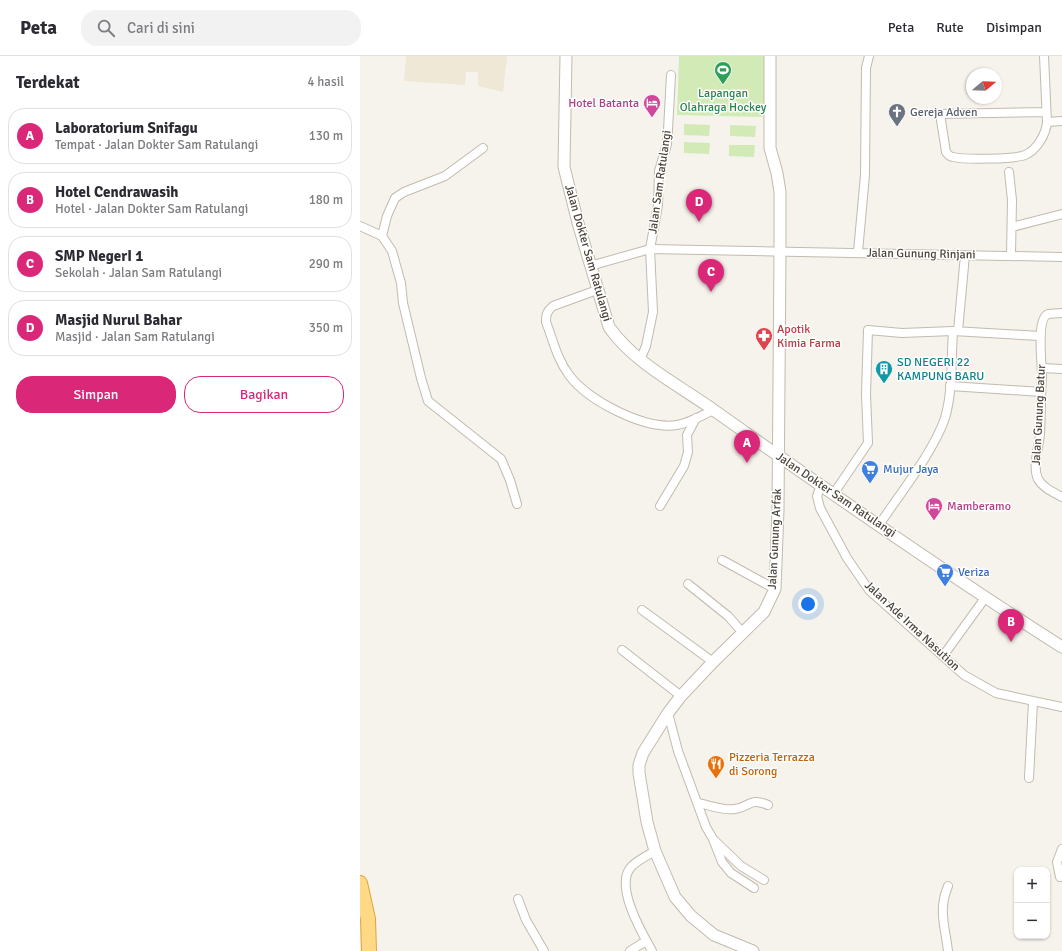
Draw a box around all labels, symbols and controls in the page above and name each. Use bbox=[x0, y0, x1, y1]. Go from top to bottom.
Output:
search box bbox=[81, 10, 361, 46]
text: Peta bbox=[20, 16, 57, 40]
icon: search bbox=[95, 17, 117, 39]
text: Cari di sini bbox=[127, 19, 195, 37]
text: Peta bbox=[888, 19, 914, 36]
text: Rute bbox=[936, 19, 964, 36]
text: Disimpan bbox=[986, 19, 1042, 36]
sports icon: Lapangan Olahraga Hockey bbox=[713, 60, 733, 85]
north arrow bbox=[966, 68, 1002, 104]
text: Terdekat bbox=[16, 72, 80, 93]
text: 4 hasil bbox=[307, 74, 344, 90]
place label: Lapangan Olahraga Hockey bbox=[680, 86, 767, 115]
hotel icon: Hotel Batanta bbox=[642, 93, 662, 118]
place label: Hotel Batanta bbox=[568, 96, 639, 111]
church icon: Gereja Adven bbox=[887, 102, 907, 127]
place label: Gereja Adven bbox=[910, 105, 977, 120]
text: Laboratorium Snifagu bbox=[55, 119, 198, 137]
text: A bbox=[26, 128, 34, 144]
text: 130 m bbox=[309, 128, 343, 144]
street label: Jalan Sam Ratulangi bbox=[645, 129, 675, 235]
text: Tempat · Jalan Dokter Sam Ratulangi bbox=[55, 137, 258, 153]
text: Hotel Cendrawasih bbox=[55, 183, 179, 201]
street label: Jalan Dokter Sam Ratulangi bbox=[561, 183, 615, 323]
pin: D bbox=[686, 189, 712, 222]
text: B bbox=[26, 192, 34, 208]
text: 180 m bbox=[309, 192, 343, 208]
text: Hotel · Jalan Dokter Sam Ratulangi bbox=[55, 201, 248, 217]
street label: Jalan Gunung Rinjani bbox=[866, 246, 976, 262]
text: SMP NegerI 1 bbox=[55, 247, 143, 265]
text: C bbox=[26, 256, 34, 272]
text: 290 m bbox=[309, 256, 343, 272]
pin: C bbox=[698, 259, 724, 292]
text: Sekolah · Jalan Sam Ratulangi bbox=[55, 265, 222, 281]
text: Masjid Nurul Bahar bbox=[55, 311, 182, 329]
text: D bbox=[26, 320, 34, 336]
text: 350 m bbox=[309, 320, 343, 336]
place label: Apotik Kimia Farma bbox=[777, 322, 841, 351]
pharmacy icon: Apotik Kimia Farma bbox=[754, 326, 774, 351]
text: Masjid · Jalan Sam Ratulangi bbox=[55, 329, 215, 345]
place label: SD NEGERI 22 KAMPUNG BARU bbox=[897, 355, 984, 384]
building icon: SD NEGERI 22 KAMPUNG BARU bbox=[874, 359, 894, 384]
street label: Jalan Gunung Batur bbox=[1029, 363, 1049, 466]
button: Simpan bbox=[16, 376, 176, 413]
button: Bagikan bbox=[184, 376, 344, 413]
pin: A bbox=[734, 430, 760, 463]
street label: Jalan Dokter Sam Ratulangi bbox=[773, 449, 899, 541]
supermarket icon: Mujur Jaya bbox=[860, 459, 880, 484]
place label: Mujur Jaya bbox=[883, 462, 939, 477]
street label: Jalan Gunung Arfak bbox=[765, 488, 785, 590]
hotel icon: Mamberamo bbox=[924, 496, 944, 521]
place label: Mamberamo bbox=[947, 499, 1011, 514]
supermarket icon: Veriza bbox=[935, 562, 955, 587]
place label: Veriza bbox=[958, 565, 990, 580]
street label: Jalan Ade Irma Nasution bbox=[861, 578, 963, 674]
your location bbox=[798, 594, 818, 614]
pin: B bbox=[998, 609, 1024, 642]
place label: Pizzeria Terrazza di Sorong bbox=[729, 750, 815, 779]
restaurant icon: Pizzeria Terrazza di Sorong bbox=[706, 754, 726, 779]
map controls bbox=[1014, 867, 1050, 939]
button: + bbox=[1014, 867, 1050, 903]
button: − bbox=[1014, 903, 1050, 939]

